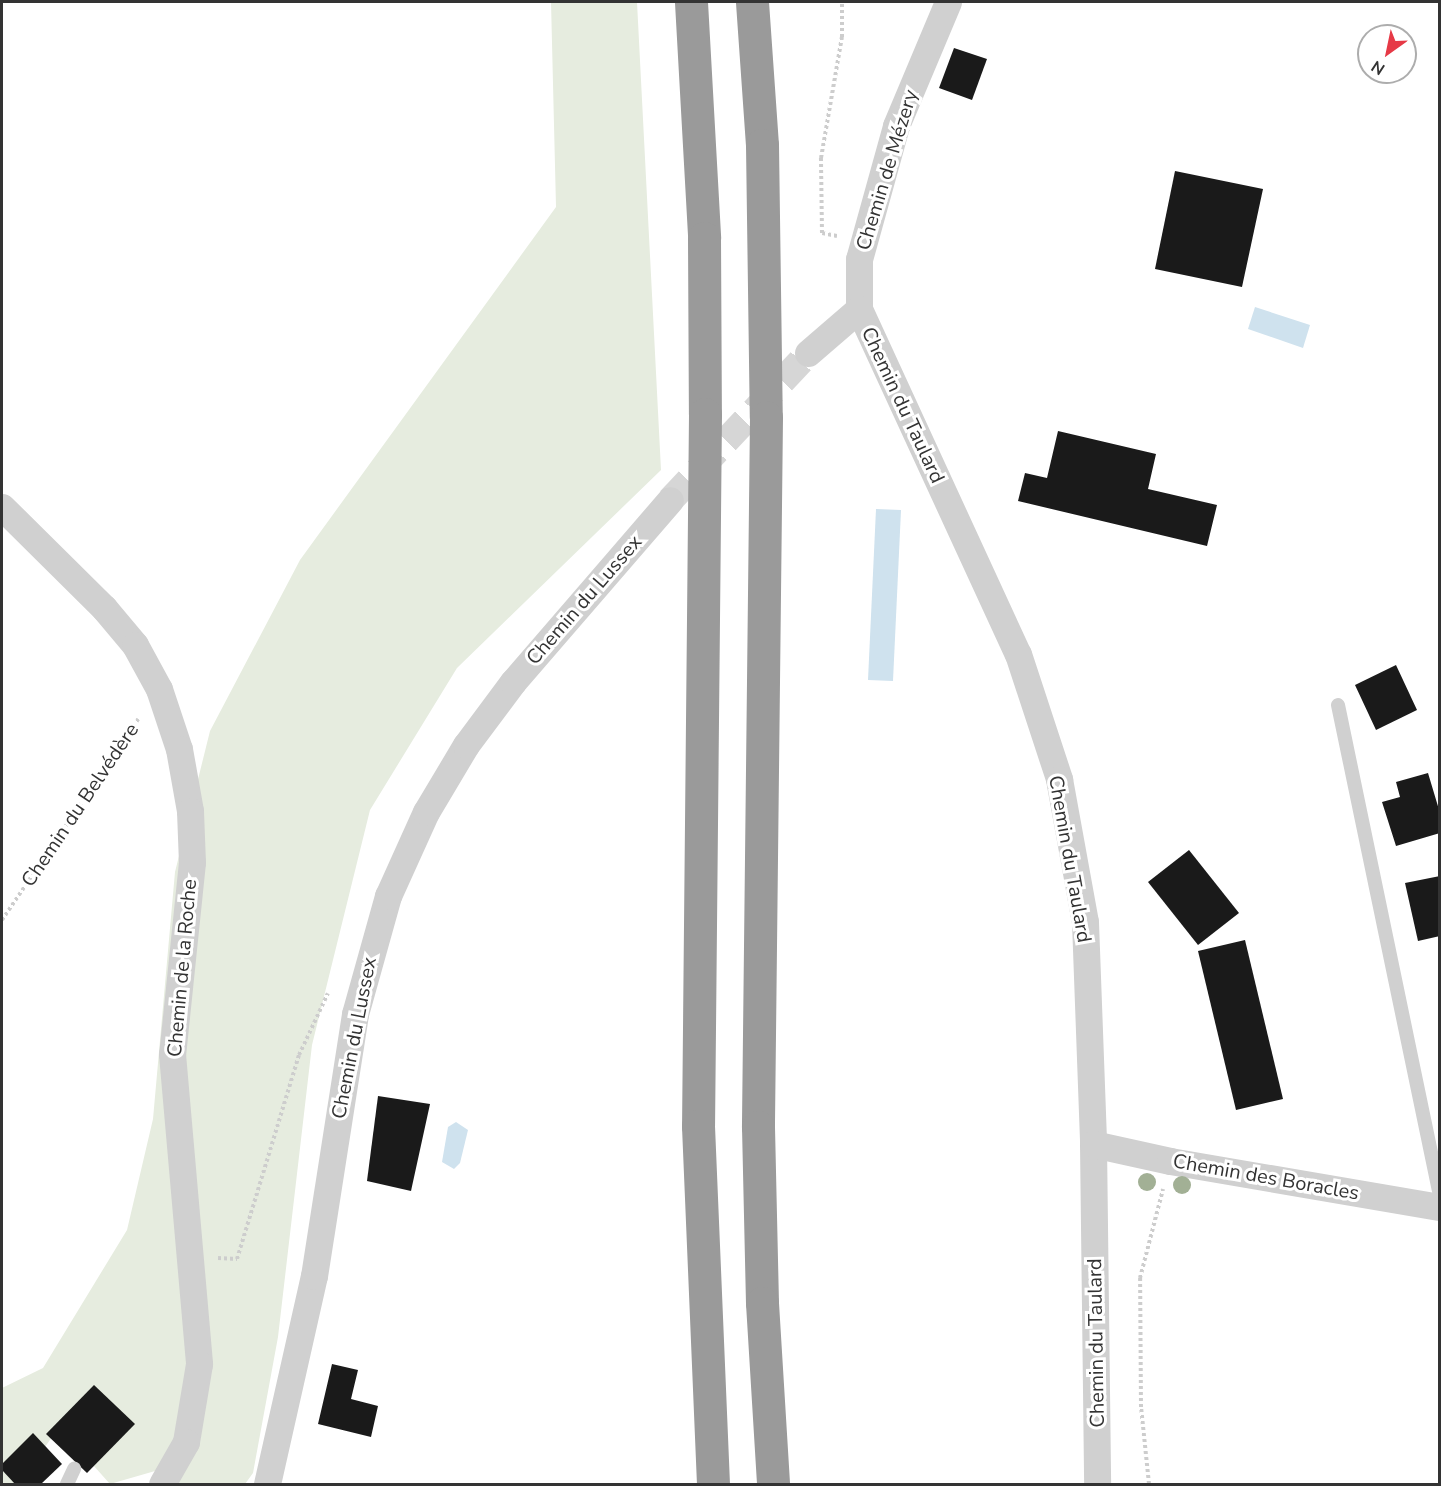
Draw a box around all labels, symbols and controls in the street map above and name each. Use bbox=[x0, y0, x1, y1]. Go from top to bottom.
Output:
north arrow bbox=[1357, 24, 1417, 84]
text: N bbox=[1367, 55, 1389, 80]
street label: Chemin de Mézery bbox=[851, 87, 923, 253]
street label: Chemin du Taulard bbox=[856, 323, 950, 487]
street label: Chemin du Lussex bbox=[521, 530, 647, 670]
street label: Chemin du Belvédère bbox=[16, 719, 144, 891]
street label: Chemin du Taulard bbox=[1043, 774, 1097, 944]
street label: Chemin de la Roche bbox=[162, 878, 202, 1058]
street label: Chemin du Lussex bbox=[327, 955, 381, 1121]
street label: Chemin des Boracles bbox=[1171, 1149, 1361, 1205]
street label: Chemin du Taulard bbox=[1083, 1258, 1109, 1428]

